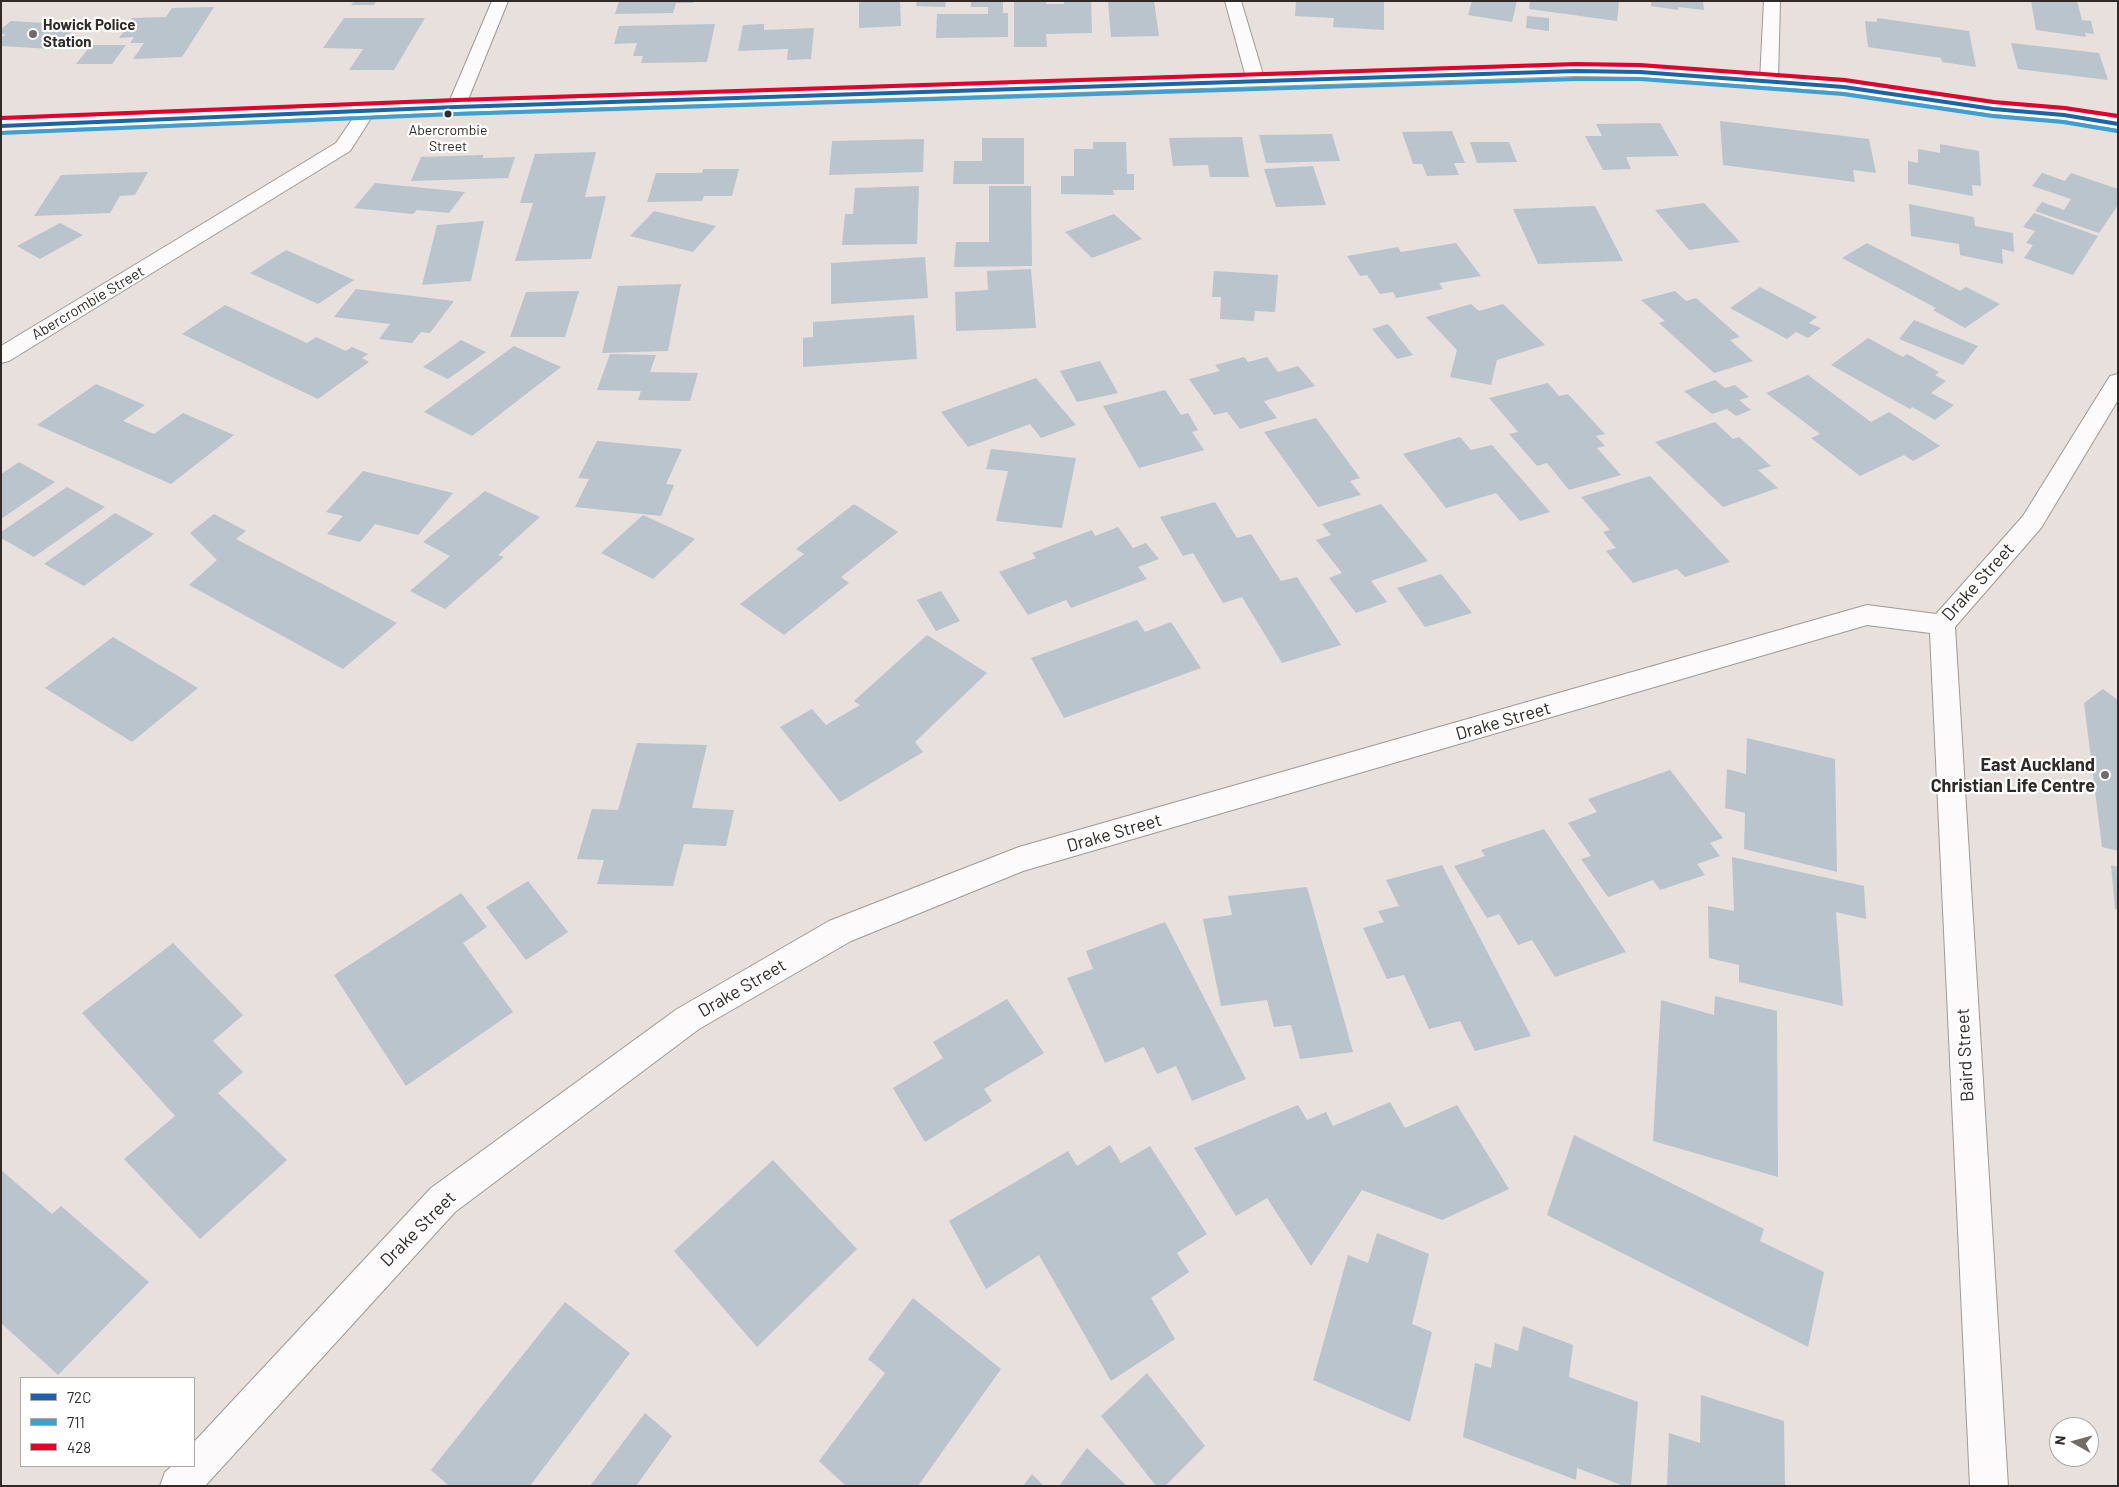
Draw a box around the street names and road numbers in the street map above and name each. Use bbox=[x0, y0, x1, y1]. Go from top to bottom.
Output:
street label: Abercrombie Street bbox=[28, 262, 148, 344]
street label: Drake Street bbox=[1937, 538, 2019, 626]
street label: Drake Street bbox=[1453, 697, 1553, 745]
street label: Drake Street bbox=[1064, 809, 1164, 857]
street label: Drake Street bbox=[694, 954, 790, 1022]
street label: Baird Street bbox=[1952, 1008, 1978, 1102]
street label: Drake Street bbox=[376, 1187, 460, 1271]

